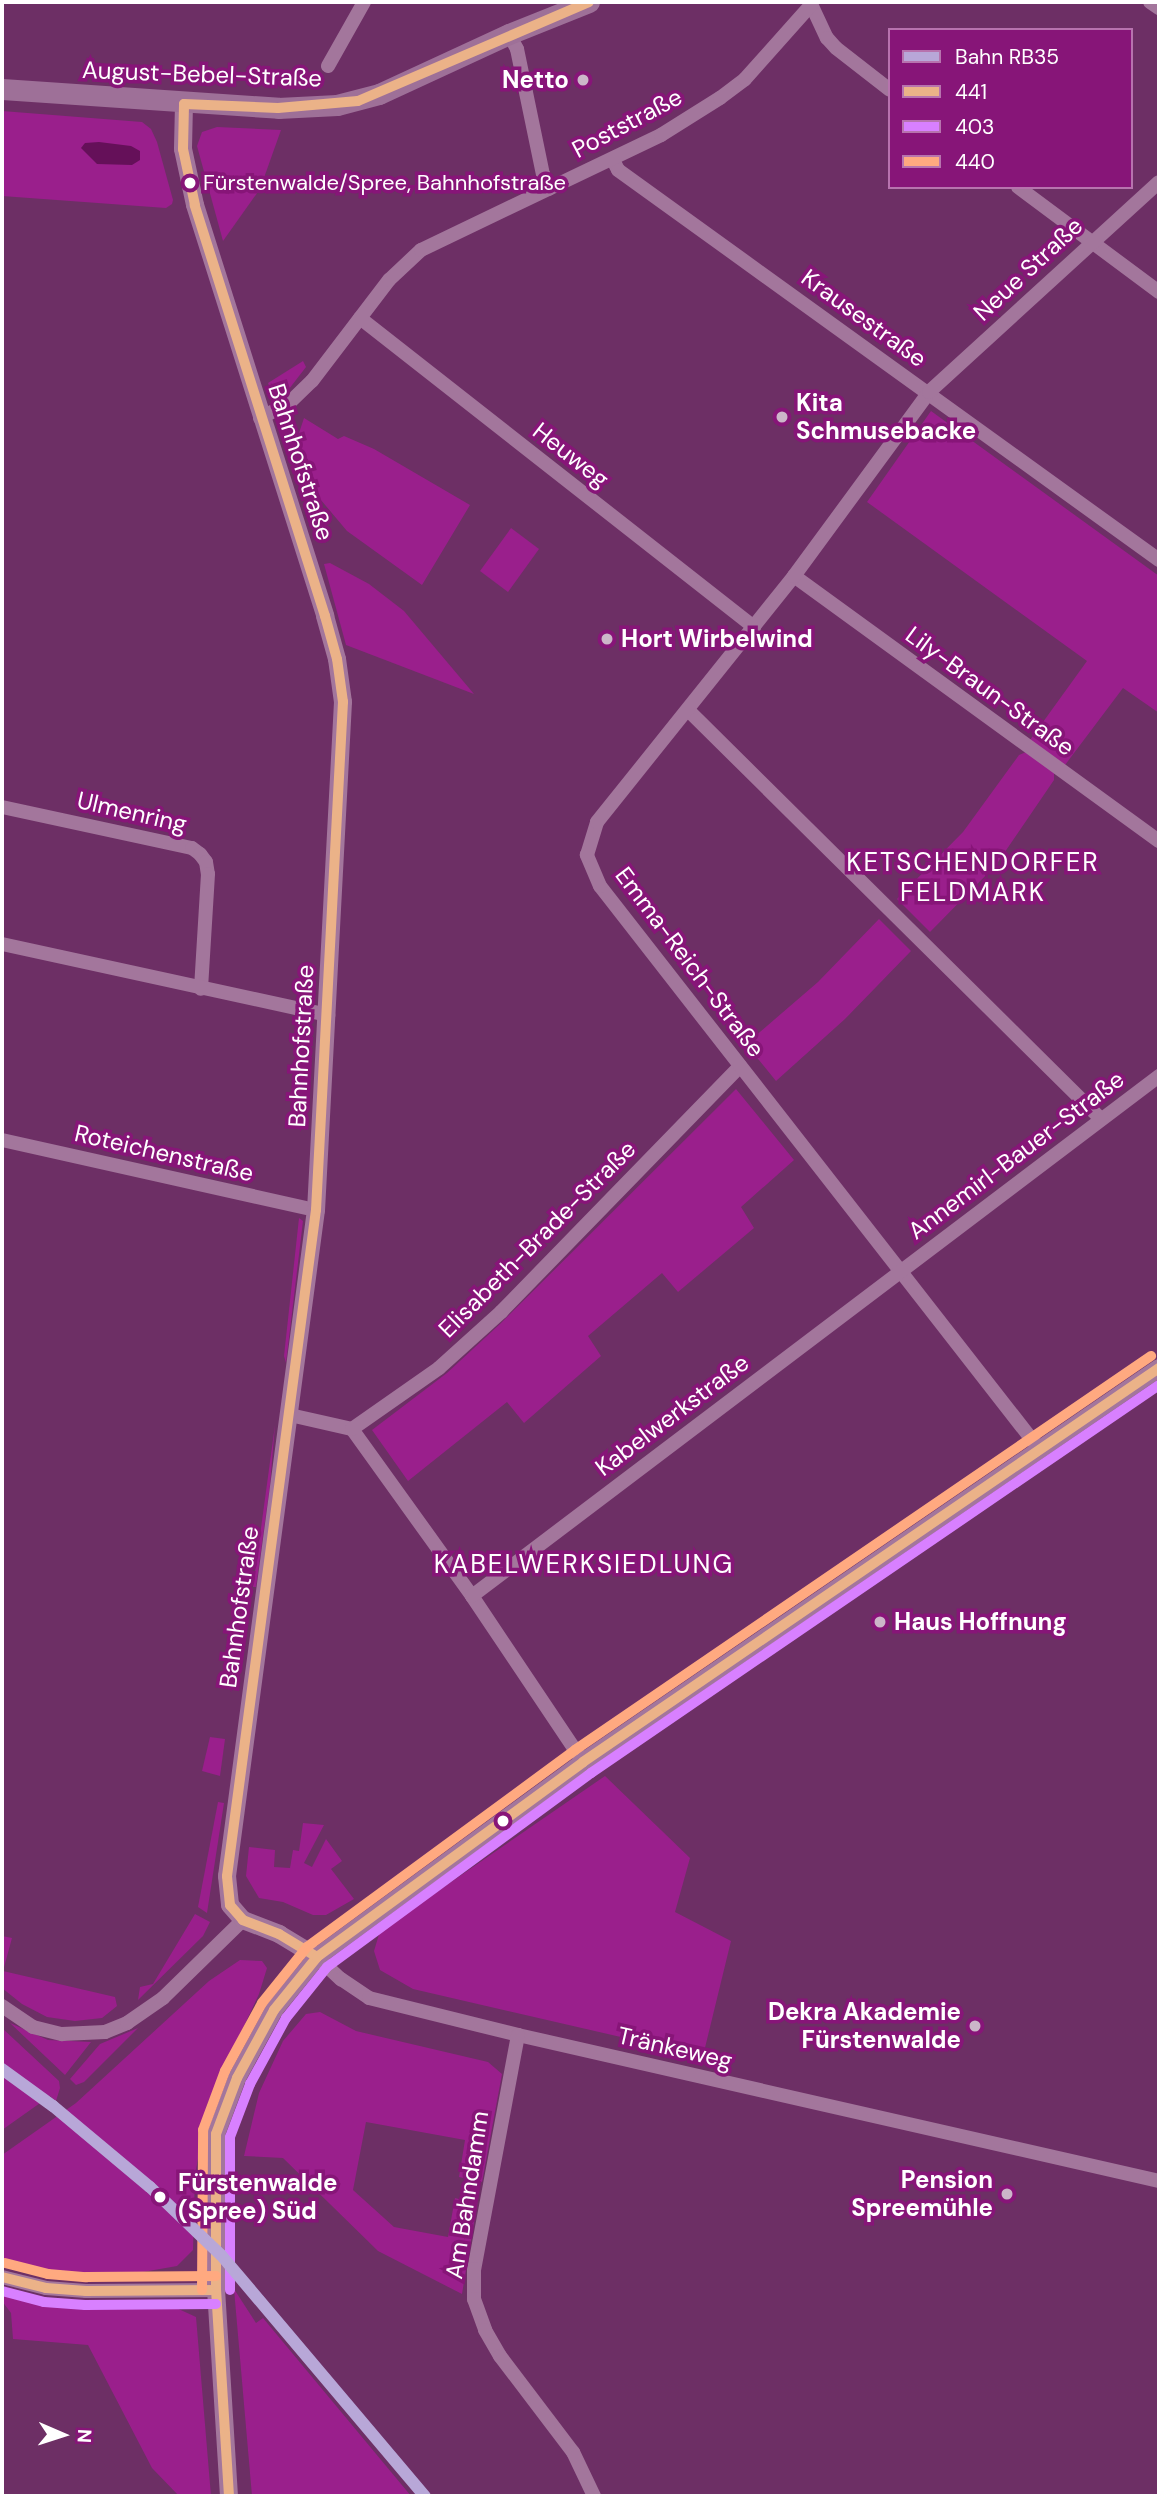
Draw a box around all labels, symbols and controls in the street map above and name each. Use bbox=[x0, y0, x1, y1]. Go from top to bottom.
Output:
legend bbox=[888, 28, 1133, 189]
text: Bahn RB35 bbox=[955, 43, 1059, 71]
street label: August-Bebel-Straße bbox=[82, 55, 322, 93]
place label: Netto bbox=[502, 66, 569, 94]
marker: Netto bbox=[575, 72, 591, 88]
text: 441 bbox=[955, 78, 987, 106]
street label: Poststraße bbox=[567, 82, 687, 164]
text: 403 bbox=[955, 113, 995, 141]
text: 440 bbox=[955, 148, 995, 176]
place label: Fürstenwalde/Spree, Bahnhofstraße bbox=[203, 170, 566, 196]
marker: Fürstenwalde/Spree, Bahnhofstraße bbox=[183, 176, 197, 190]
street label: Neue Straße bbox=[968, 211, 1088, 327]
street label: Krausestraße bbox=[796, 263, 932, 373]
street label: Bahnhofstraße bbox=[262, 380, 340, 544]
place label: Kita Schmusebacke bbox=[796, 389, 976, 445]
marker: Kita Schmusebacke bbox=[774, 409, 790, 425]
street label: Heuweg bbox=[527, 416, 615, 494]
street label: Lily-Braun-Straße bbox=[900, 620, 1080, 762]
place label: Hort Wirbelwind bbox=[621, 625, 813, 653]
marker: Hort Wirbelwind bbox=[599, 631, 615, 647]
street label: Ulmenring bbox=[74, 785, 190, 839]
district label: KETSCHENDORFER FELDMARK bbox=[848, 847, 1098, 908]
street label: Emma-Reich-Straße bbox=[609, 861, 771, 1063]
street label: Bahnhofstraße bbox=[282, 964, 320, 1128]
street label: Annemirl-Bauer-Straße bbox=[902, 1064, 1130, 1246]
street label: Roteichenstraße bbox=[72, 1118, 256, 1188]
street label: Elisabeth-Brade-Straße bbox=[433, 1135, 641, 1343]
street label: Kabelwerkstraße bbox=[590, 1348, 754, 1482]
street label: Bahnhofstraße bbox=[213, 1524, 265, 1690]
district label: KABELWERKSIEDLUNG bbox=[436, 1549, 732, 1581]
place label: Haus Hoffnung bbox=[894, 1608, 1067, 1636]
marker: Haus Hoffnung bbox=[872, 1614, 888, 1630]
unlabelled marker bbox=[496, 1814, 510, 1828]
place label: Dekra Akademie Fürstenwalde bbox=[768, 1998, 961, 2054]
marker: Dekra Akademie Fürstenwalde bbox=[967, 2018, 983, 2034]
street label: Tränkeweg bbox=[615, 2021, 735, 2075]
street label: Am Bahndamm bbox=[440, 2109, 494, 2281]
place label: Pension Spreemühle bbox=[851, 2166, 993, 2222]
place label: Fürstenwalde (Spree) Süd bbox=[178, 2169, 337, 2225]
marker: Fürstenwalde (Spree) Süd bbox=[148, 2185, 172, 2209]
marker: Pension Spreemühle bbox=[999, 2186, 1015, 2202]
north arrow bbox=[28, 2400, 98, 2470]
text: N bbox=[72, 2429, 97, 2444]

